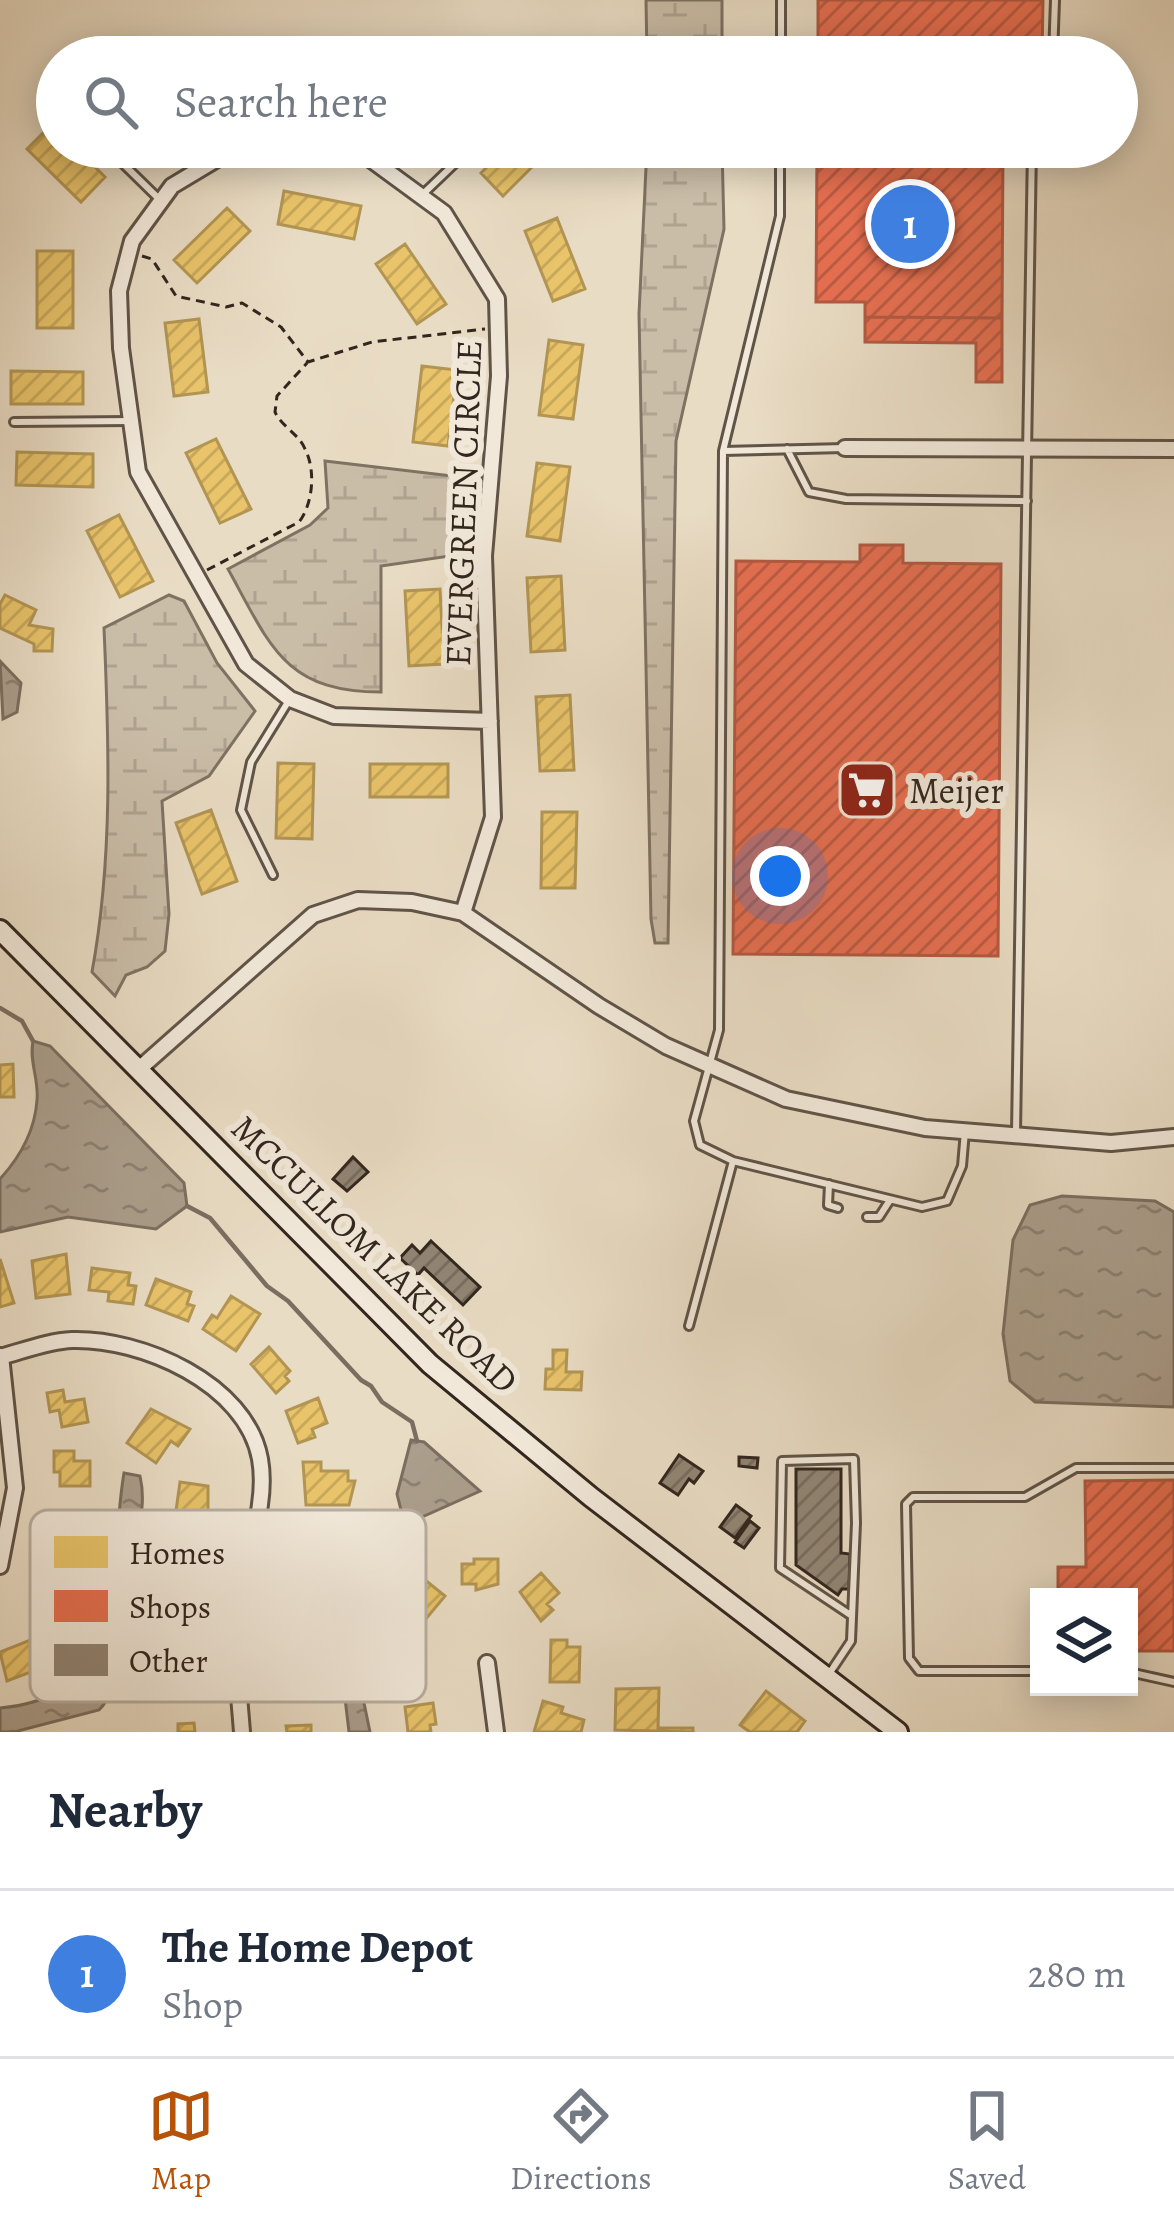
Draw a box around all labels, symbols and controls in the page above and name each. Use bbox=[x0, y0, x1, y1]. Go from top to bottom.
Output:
search box bbox=[36, 36, 1138, 168]
icon: search bbox=[78, 69, 144, 135]
text: Search here bbox=[174, 71, 388, 133]
pin: 1 bbox=[871, 179, 949, 269]
street label: EVERGREEN CIRCLE bbox=[433, 339, 493, 667]
supermarket icon: Meijer bbox=[836, 759, 898, 821]
place label: Meijer bbox=[909, 766, 1004, 815]
your location bbox=[750, 846, 810, 906]
street label: MCCULLOM LAKE ROAD bbox=[221, 1104, 529, 1404]
legend bbox=[30, 1510, 426, 1702]
text: Homes bbox=[129, 1530, 225, 1575]
text: Shops bbox=[129, 1584, 211, 1629]
map controls bbox=[1030, 1588, 1138, 1696]
button: layers bbox=[1030, 1588, 1138, 1696]
text: Other bbox=[129, 1638, 208, 1683]
text: Nearby bbox=[48, 1775, 202, 1845]
text: The Home Depot bbox=[162, 1916, 473, 1978]
text: 1 bbox=[80, 1947, 94, 2000]
text: 280 m bbox=[1028, 1947, 1126, 2000]
text: Shop bbox=[162, 1978, 243, 2031]
tab: Map bbox=[148, 2083, 214, 2200]
tab: Directions bbox=[510, 2083, 652, 2200]
tab: Saved bbox=[948, 2083, 1026, 2200]

